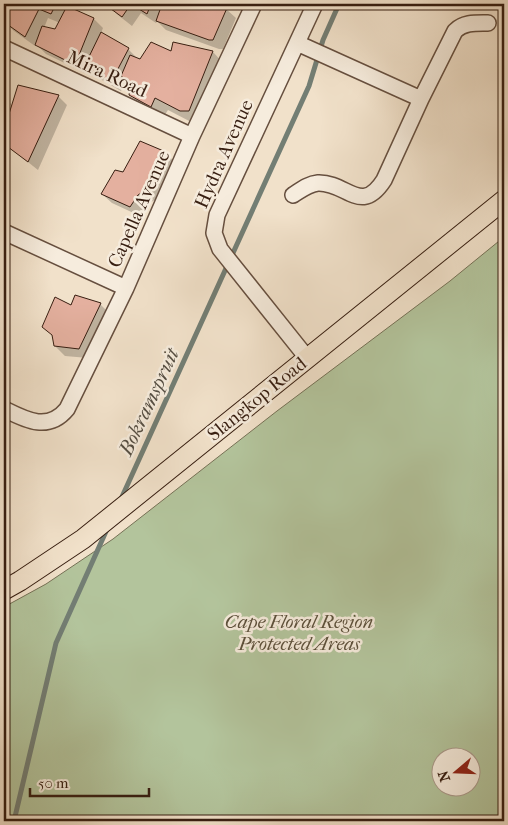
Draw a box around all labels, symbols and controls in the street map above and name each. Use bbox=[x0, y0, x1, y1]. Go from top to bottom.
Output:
street label: Mira Road bbox=[63, 46, 151, 102]
street label: Hydra Avenue bbox=[190, 96, 258, 212]
street label: Capella Avenue bbox=[103, 147, 175, 271]
water label: Bokramspruit bbox=[114, 343, 185, 460]
street label: Slangkop Road bbox=[203, 352, 311, 446]
park label: Cape Floral Region Protected Areas bbox=[225, 611, 373, 655]
north arrow bbox=[430, 748, 480, 798]
scale bar bbox=[30, 765, 149, 797]
text: N bbox=[434, 768, 454, 784]
text: 50 m bbox=[38, 774, 69, 792]

